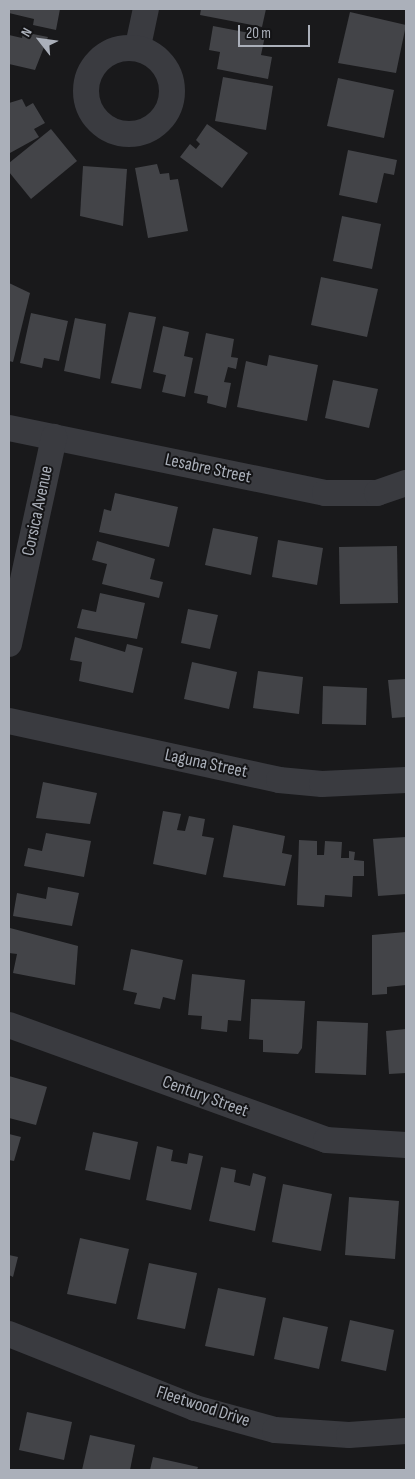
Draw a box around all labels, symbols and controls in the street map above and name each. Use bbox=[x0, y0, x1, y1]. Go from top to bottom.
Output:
north arrow bbox=[15, 15, 65, 65]
scale bar bbox=[240, 15, 312, 47]
text: 20 m bbox=[246, 24, 271, 43]
text: N bbox=[17, 25, 36, 40]
street label: Lesabre Street bbox=[163, 449, 253, 489]
street label: Corsica Avenue bbox=[18, 464, 58, 558]
street label: Laguna Street bbox=[163, 745, 249, 783]
street label: Century Street bbox=[159, 1072, 251, 1122]
street label: Fleetwood Drive bbox=[154, 1382, 252, 1432]

